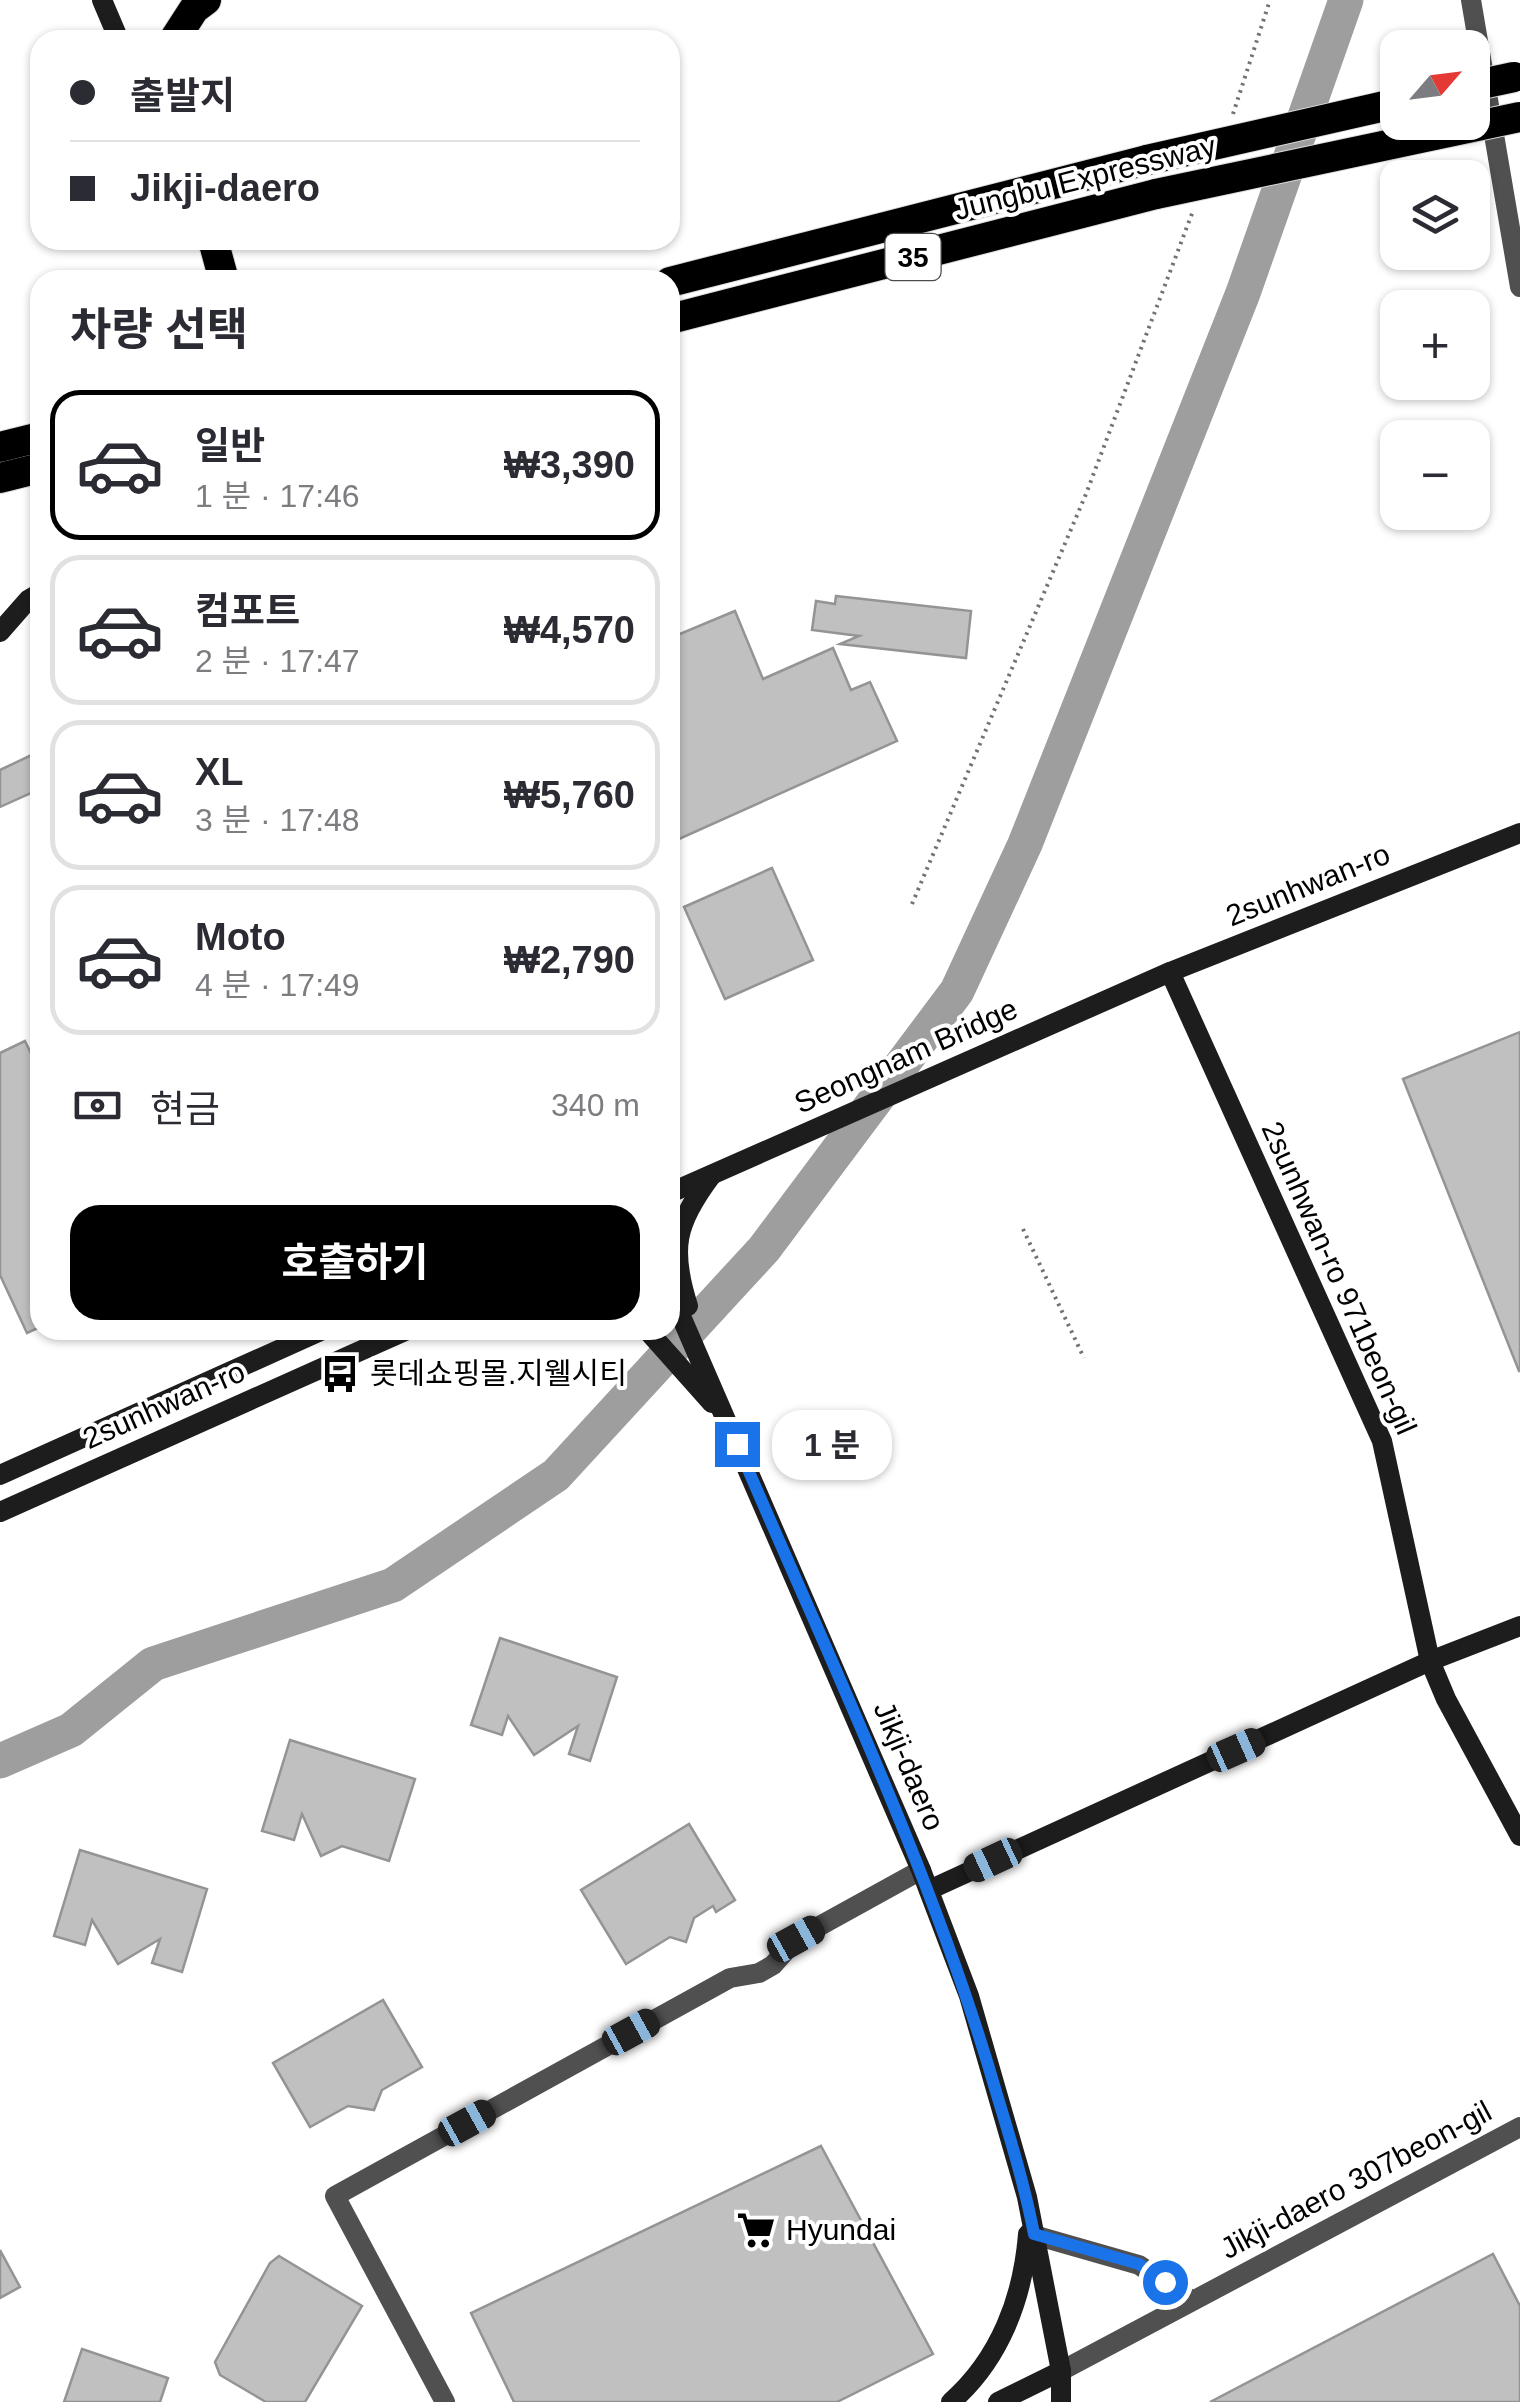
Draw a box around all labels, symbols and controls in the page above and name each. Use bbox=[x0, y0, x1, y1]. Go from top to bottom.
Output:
north arrow bbox=[1380, 30, 1490, 140]
map controls bbox=[1380, 30, 1490, 530]
text: 출발지 bbox=[130, 75, 235, 117]
street label: Jungbu Expressway bbox=[951, 129, 1219, 226]
button: layers bbox=[1380, 160, 1490, 270]
text: Jikji-daero bbox=[130, 167, 320, 209]
road number: 35 bbox=[886, 234, 940, 280]
button: + bbox=[1380, 290, 1490, 400]
text: 차량 선택 bbox=[70, 304, 248, 355]
icon: car bbox=[75, 420, 165, 510]
button: − bbox=[1380, 420, 1490, 530]
text: 일반 bbox=[195, 425, 265, 467]
text: ₩3,390 bbox=[504, 444, 635, 486]
text: 1 분 · 17:46 bbox=[195, 478, 360, 514]
icon: car bbox=[75, 585, 165, 675]
text: 컴포트 bbox=[195, 590, 300, 632]
text: ₩4,570 bbox=[504, 609, 635, 651]
text: 2 분 · 17:47 bbox=[195, 643, 360, 679]
icon: car bbox=[75, 750, 165, 840]
text: XL bbox=[195, 751, 244, 793]
text: ₩5,760 bbox=[504, 774, 635, 816]
text: 3 분 · 17:48 bbox=[195, 802, 360, 838]
street label: 2sunhwan-ro bbox=[1221, 837, 1394, 932]
icon: car bbox=[75, 915, 165, 1005]
text: Moto bbox=[195, 916, 286, 958]
text: ₩2,790 bbox=[504, 939, 635, 981]
text: 4 분 · 17:49 bbox=[195, 967, 360, 1003]
street label: Seongnam Bridge bbox=[789, 992, 1022, 1119]
icon: cash bbox=[70, 1078, 125, 1133]
text: 340 m bbox=[551, 1087, 640, 1123]
text: 현금 bbox=[150, 1088, 220, 1130]
street label: 2sunhwan-ro 971beon-gil bbox=[1256, 1116, 1423, 1439]
button: 호출하기 bbox=[70, 1205, 640, 1320]
bus stop icon: 롯데쇼핑몰.지웰시티 bbox=[319, 1353, 361, 1395]
street label: 2sunhwan-ro bbox=[78, 1354, 250, 1455]
place label: 롯데쇼핑몰.지웰시티 bbox=[370, 1357, 627, 1390]
callout: 1 분 bbox=[772, 1409, 892, 1479]
route end bbox=[715, 1422, 760, 1467]
text: 1 분 bbox=[804, 1427, 860, 1463]
street label: Jikji-daero bbox=[868, 1696, 951, 1835]
car bbox=[1202, 1724, 1270, 1776]
car bbox=[959, 1834, 1027, 1886]
car bbox=[762, 1911, 830, 1967]
car bbox=[597, 2004, 665, 2060]
street label: Jikji-daero 307beon-gil bbox=[1215, 2094, 1497, 2265]
car bbox=[433, 2095, 501, 2151]
supermarket icon: Hyundai bbox=[735, 2209, 777, 2251]
place label: Hyundai bbox=[786, 2213, 896, 2246]
route start bbox=[1143, 2260, 1188, 2305]

